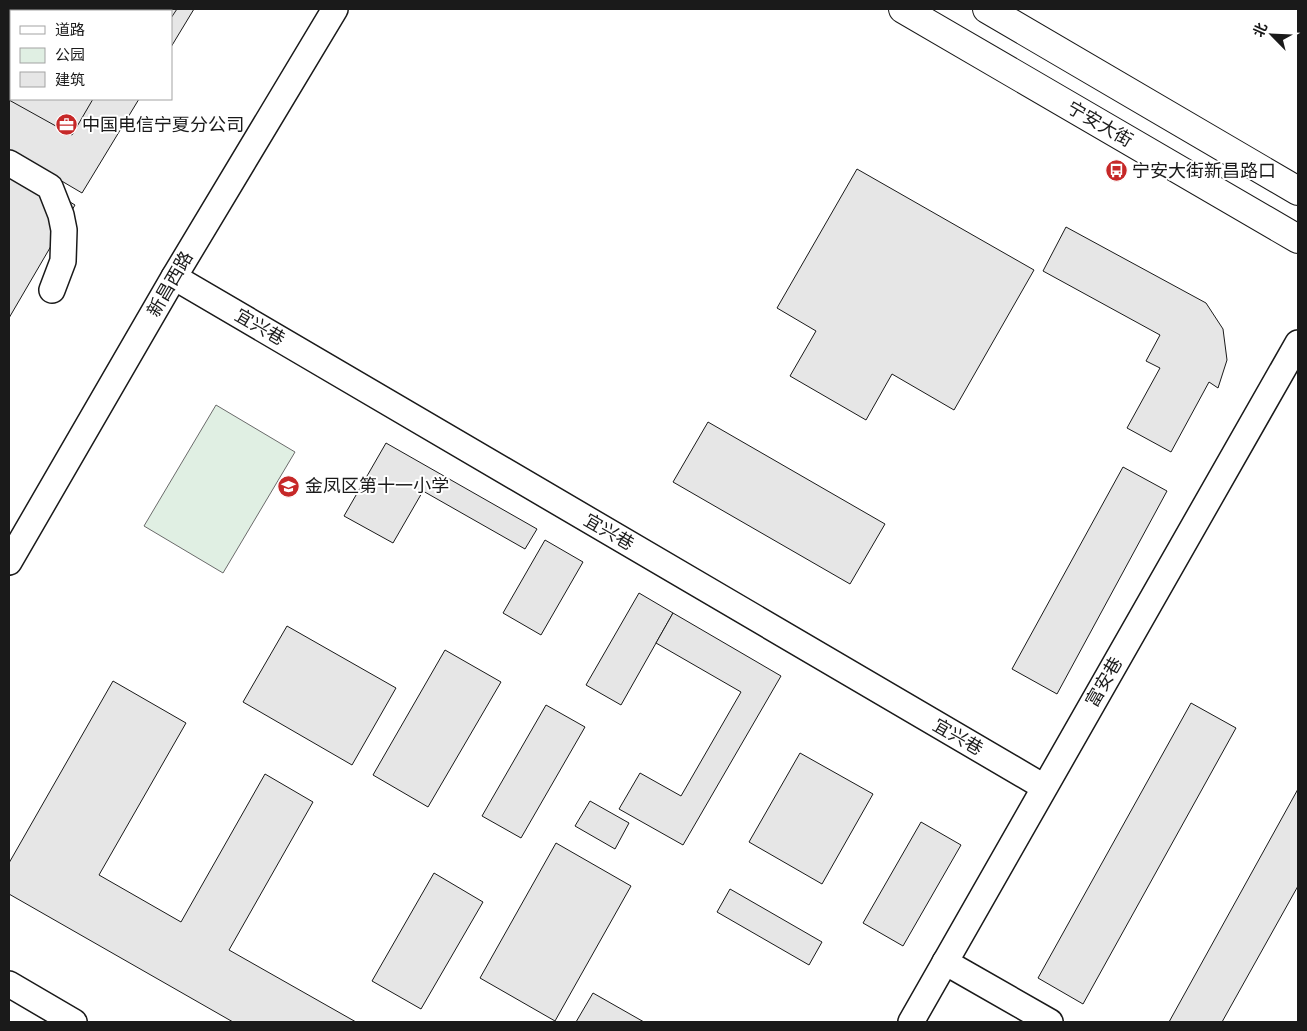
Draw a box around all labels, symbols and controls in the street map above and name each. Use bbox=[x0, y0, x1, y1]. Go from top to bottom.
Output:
legend bbox=[10, 10, 172, 100]
north arrow bbox=[1247, 10, 1297, 60]
text: 道路 bbox=[55, 20, 85, 38]
text: 北 bbox=[1249, 20, 1270, 39]
text: 公园 bbox=[55, 45, 85, 63]
text: 建筑 bbox=[55, 70, 85, 88]
street label: 宁安大街 bbox=[1064, 96, 1137, 151]
office icon: 中国电信宁夏分公司 bbox=[54, 113, 78, 137]
place label: 中国电信宁夏分公司 bbox=[82, 113, 244, 135]
bus stop icon: 宁安大街新昌路口 bbox=[1104, 159, 1128, 183]
place label: 宁安大街新昌路口 bbox=[1132, 159, 1276, 181]
street label: 新昌西路 bbox=[142, 247, 197, 320]
street label: 宜兴巷 bbox=[232, 303, 289, 349]
school or university icon: 金凤区第十一小学 bbox=[277, 474, 301, 498]
place label: 金凤区第十一小学 bbox=[305, 474, 449, 496]
street label: 宜兴巷 bbox=[581, 508, 638, 554]
street label: 富安巷 bbox=[1080, 653, 1126, 710]
street label: 宜兴巷 bbox=[930, 713, 987, 759]

